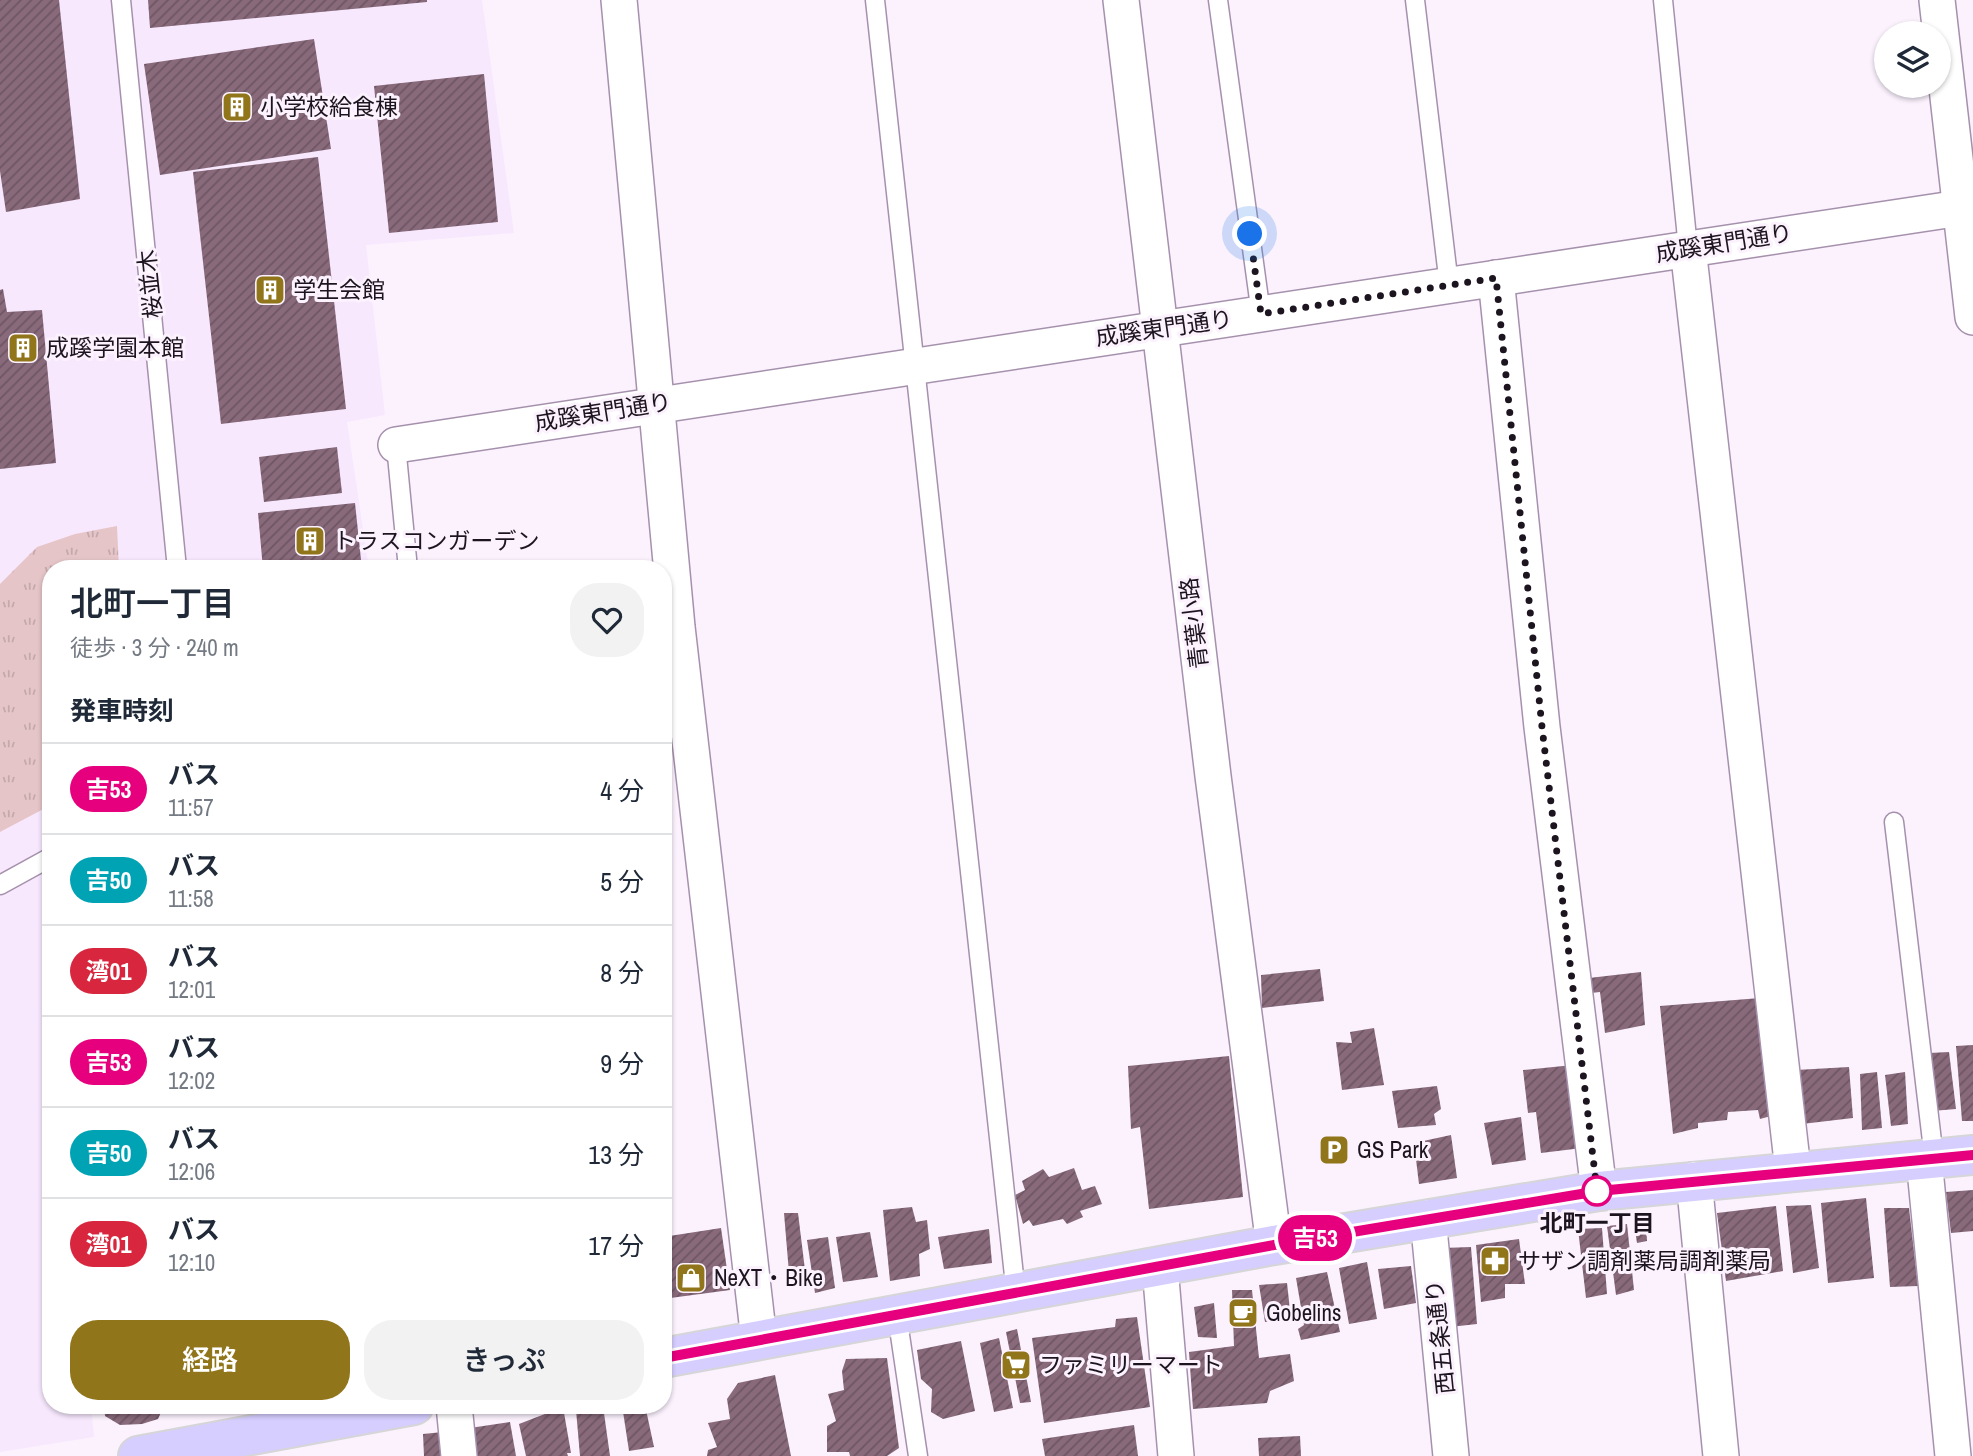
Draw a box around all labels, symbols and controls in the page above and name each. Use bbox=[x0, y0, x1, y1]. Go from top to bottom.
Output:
map controls bbox=[1874, 21, 1951, 98]
button: layers bbox=[1874, 21, 1951, 98]
building icon: 小学校給食棟 bbox=[220, 90, 254, 124]
place label: 小学校給食棟 bbox=[260, 91, 398, 122]
your location bbox=[1232, 216, 1267, 251]
street label: 成蹊東門通り bbox=[1653, 216, 1794, 269]
street label: 桜並木 bbox=[130, 248, 169, 320]
building icon: 学生会館 bbox=[253, 273, 287, 307]
place label: 学生会館 bbox=[293, 274, 385, 305]
street label: 成蹊東門通り bbox=[1093, 303, 1234, 352]
building icon: 成蹊学園本館 bbox=[6, 331, 40, 365]
place label: 成蹊学園本館 bbox=[46, 332, 184, 363]
street label: 成蹊東門通り bbox=[532, 385, 673, 438]
building icon: トラスコンガーデン bbox=[293, 524, 327, 558]
place label: トラスコンガーデン bbox=[333, 525, 540, 556]
street label: 青葉小路 bbox=[1173, 576, 1214, 671]
text: 北町一丁目 bbox=[70, 581, 235, 625]
button: heart bbox=[570, 583, 644, 657]
text: 徒歩 · 3 分 · 240 m bbox=[70, 632, 239, 663]
text: 発車時刻 bbox=[70, 693, 174, 728]
text: バス bbox=[168, 757, 220, 792]
text: 吉53 bbox=[86, 773, 131, 805]
text: 4 分 bbox=[600, 773, 644, 808]
text: 11:57 bbox=[168, 792, 214, 823]
text: バス bbox=[168, 848, 220, 883]
text: 吉50 bbox=[86, 864, 131, 896]
text: 5 分 bbox=[600, 864, 644, 899]
text: 11:58 bbox=[168, 883, 214, 914]
text: バス bbox=[168, 939, 220, 974]
text: 湾01 bbox=[86, 955, 131, 987]
text: 8 分 bbox=[600, 955, 644, 990]
text: 12:01 bbox=[168, 974, 215, 1005]
text: バス bbox=[168, 1030, 220, 1065]
text: 吉53 bbox=[86, 1046, 131, 1078]
text: 9 分 bbox=[600, 1046, 644, 1081]
text: 12:02 bbox=[168, 1065, 215, 1096]
text: バス bbox=[168, 1121, 220, 1156]
parking icon: GS Park bbox=[1317, 1133, 1351, 1167]
place label: GS Park bbox=[1357, 1134, 1429, 1165]
text: 吉50 bbox=[86, 1137, 131, 1169]
text: 13 分 bbox=[588, 1137, 644, 1172]
text: 12:06 bbox=[168, 1156, 215, 1187]
marker: 北町一丁目 bbox=[1582, 1176, 1612, 1206]
place label: 北町一丁目 bbox=[1540, 1207, 1655, 1238]
text: バス bbox=[168, 1212, 220, 1247]
line badge: 吉53 bbox=[1275, 1215, 1355, 1261]
text: 吉53 bbox=[1292, 1222, 1338, 1254]
text: 湾01 bbox=[86, 1228, 131, 1260]
text: 17 分 bbox=[588, 1228, 644, 1263]
pharmacy icon: サザン調剤薬局調剤薬局 bbox=[1478, 1244, 1512, 1278]
place label: サザン調剤薬局調剤薬局 bbox=[1518, 1245, 1771, 1276]
text: 12:10 bbox=[168, 1247, 215, 1278]
shop icon: NeXT・Bike bbox=[674, 1261, 708, 1295]
place label: NeXT・Bike bbox=[714, 1262, 823, 1293]
street label: 西五条通り bbox=[1418, 1278, 1461, 1396]
cafe icon: Gobelins bbox=[1226, 1296, 1260, 1330]
place label: Gobelins bbox=[1266, 1297, 1342, 1328]
button: 経路 bbox=[70, 1320, 350, 1400]
button: きっぷ bbox=[364, 1320, 644, 1400]
supermarket icon: ファミリーマート bbox=[999, 1348, 1033, 1382]
place label: ファミリーマート bbox=[1039, 1349, 1223, 1380]

